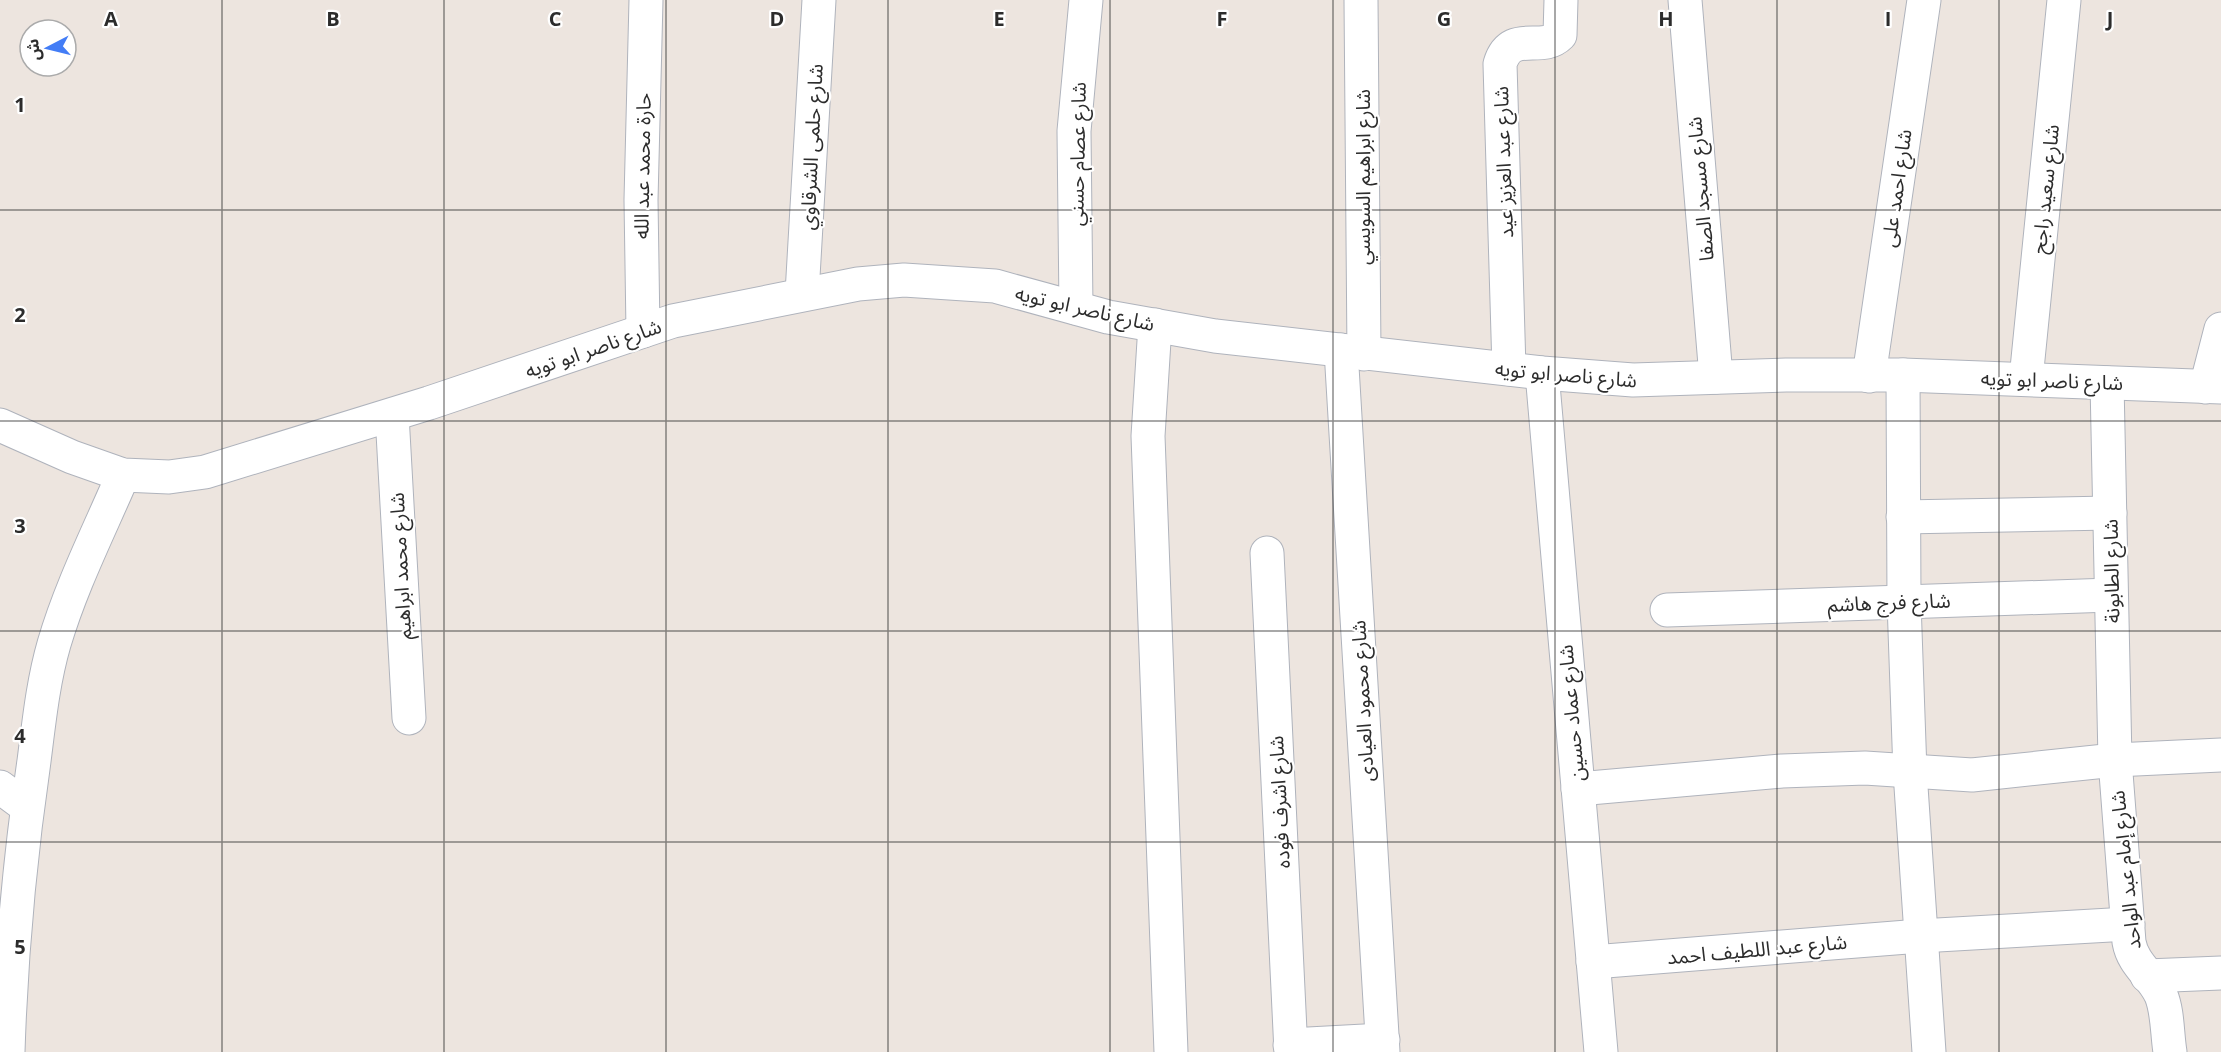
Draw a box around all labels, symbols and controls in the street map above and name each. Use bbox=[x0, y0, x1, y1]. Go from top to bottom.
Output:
text: A bbox=[104, 5, 118, 32]
text: B bbox=[326, 5, 340, 32]
text: C bbox=[549, 5, 562, 32]
text: D bbox=[770, 5, 784, 32]
text: E bbox=[993, 5, 1005, 32]
text: F bbox=[1217, 5, 1227, 32]
text: G bbox=[1437, 5, 1451, 32]
text: H bbox=[1658, 5, 1674, 32]
text: I bbox=[1885, 5, 1891, 32]
text: J bbox=[2105, 5, 2113, 32]
north arrow bbox=[18, 18, 78, 78]
text: ش bbox=[21, 38, 45, 62]
street label: شارع حلمى الشرقاوي bbox=[793, 63, 831, 231]
street label: شارع عصام حسني bbox=[1062, 82, 1094, 226]
street label: شارع عبد العزيز عيد bbox=[1487, 86, 1521, 238]
street label: شارع ابراهيم السويسي bbox=[1349, 89, 1378, 265]
text: 1 bbox=[14, 91, 26, 118]
street label: حارة محمد عبد الله bbox=[627, 93, 657, 239]
street label: شارع مسجد الصفا bbox=[1680, 115, 1722, 262]
street label: شارع سعيد راجح bbox=[2025, 123, 2067, 255]
street label: شارع احمد على bbox=[1874, 127, 1920, 249]
street label: شارع ناصر ابو تويه bbox=[1012, 279, 1157, 339]
text: 2 bbox=[14, 301, 26, 328]
street label: شارع ناصر ابو تويه bbox=[521, 312, 665, 386]
street label: شارع ناصر ابو تويه bbox=[1494, 354, 1638, 396]
street label: شارع ناصر ابو تويه bbox=[1980, 364, 2124, 398]
street label: شارع محمد ابراهيم bbox=[383, 492, 419, 640]
text: 3 bbox=[14, 512, 26, 539]
street label: شارع الطابونة bbox=[2097, 519, 2127, 623]
street label: شارع فرج هاشم bbox=[1827, 586, 1951, 620]
street label: شارع محمود العيادى bbox=[1344, 620, 1382, 782]
street label: شارع عماد حسين bbox=[1552, 643, 1592, 783]
text: 4 bbox=[14, 722, 26, 749]
street label: شارع اشرف فوده bbox=[1262, 735, 1298, 869]
street label: شارع إمام عبد الواحد bbox=[2103, 789, 2149, 951]
street label: شارع عبد اللطيف احمد bbox=[1666, 928, 1848, 972]
text: 5 bbox=[14, 933, 26, 960]

